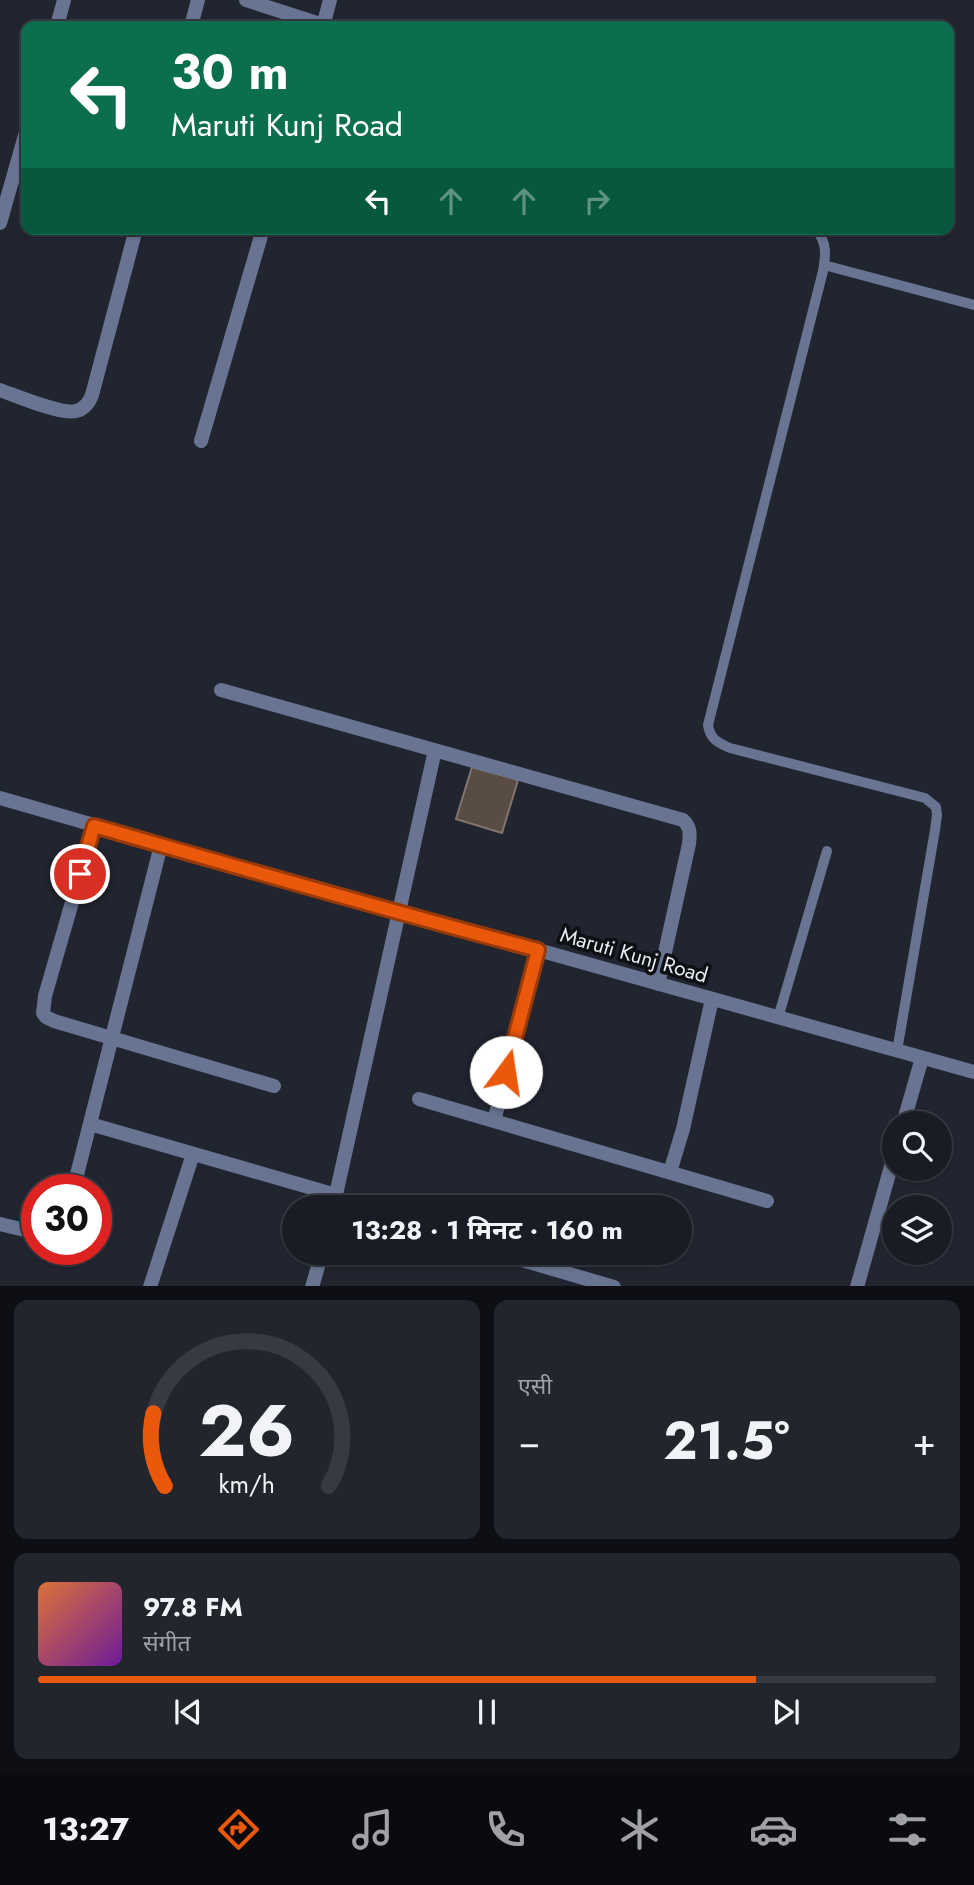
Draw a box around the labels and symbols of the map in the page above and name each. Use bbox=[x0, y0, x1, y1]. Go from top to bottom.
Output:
pin bbox=[50, 844, 110, 904]
street label: Maruti Kunj Road bbox=[557, 920, 711, 990]
position arrow bbox=[469, 1035, 543, 1109]
speed limit sign: 30 bbox=[21, 1174, 112, 1265]

